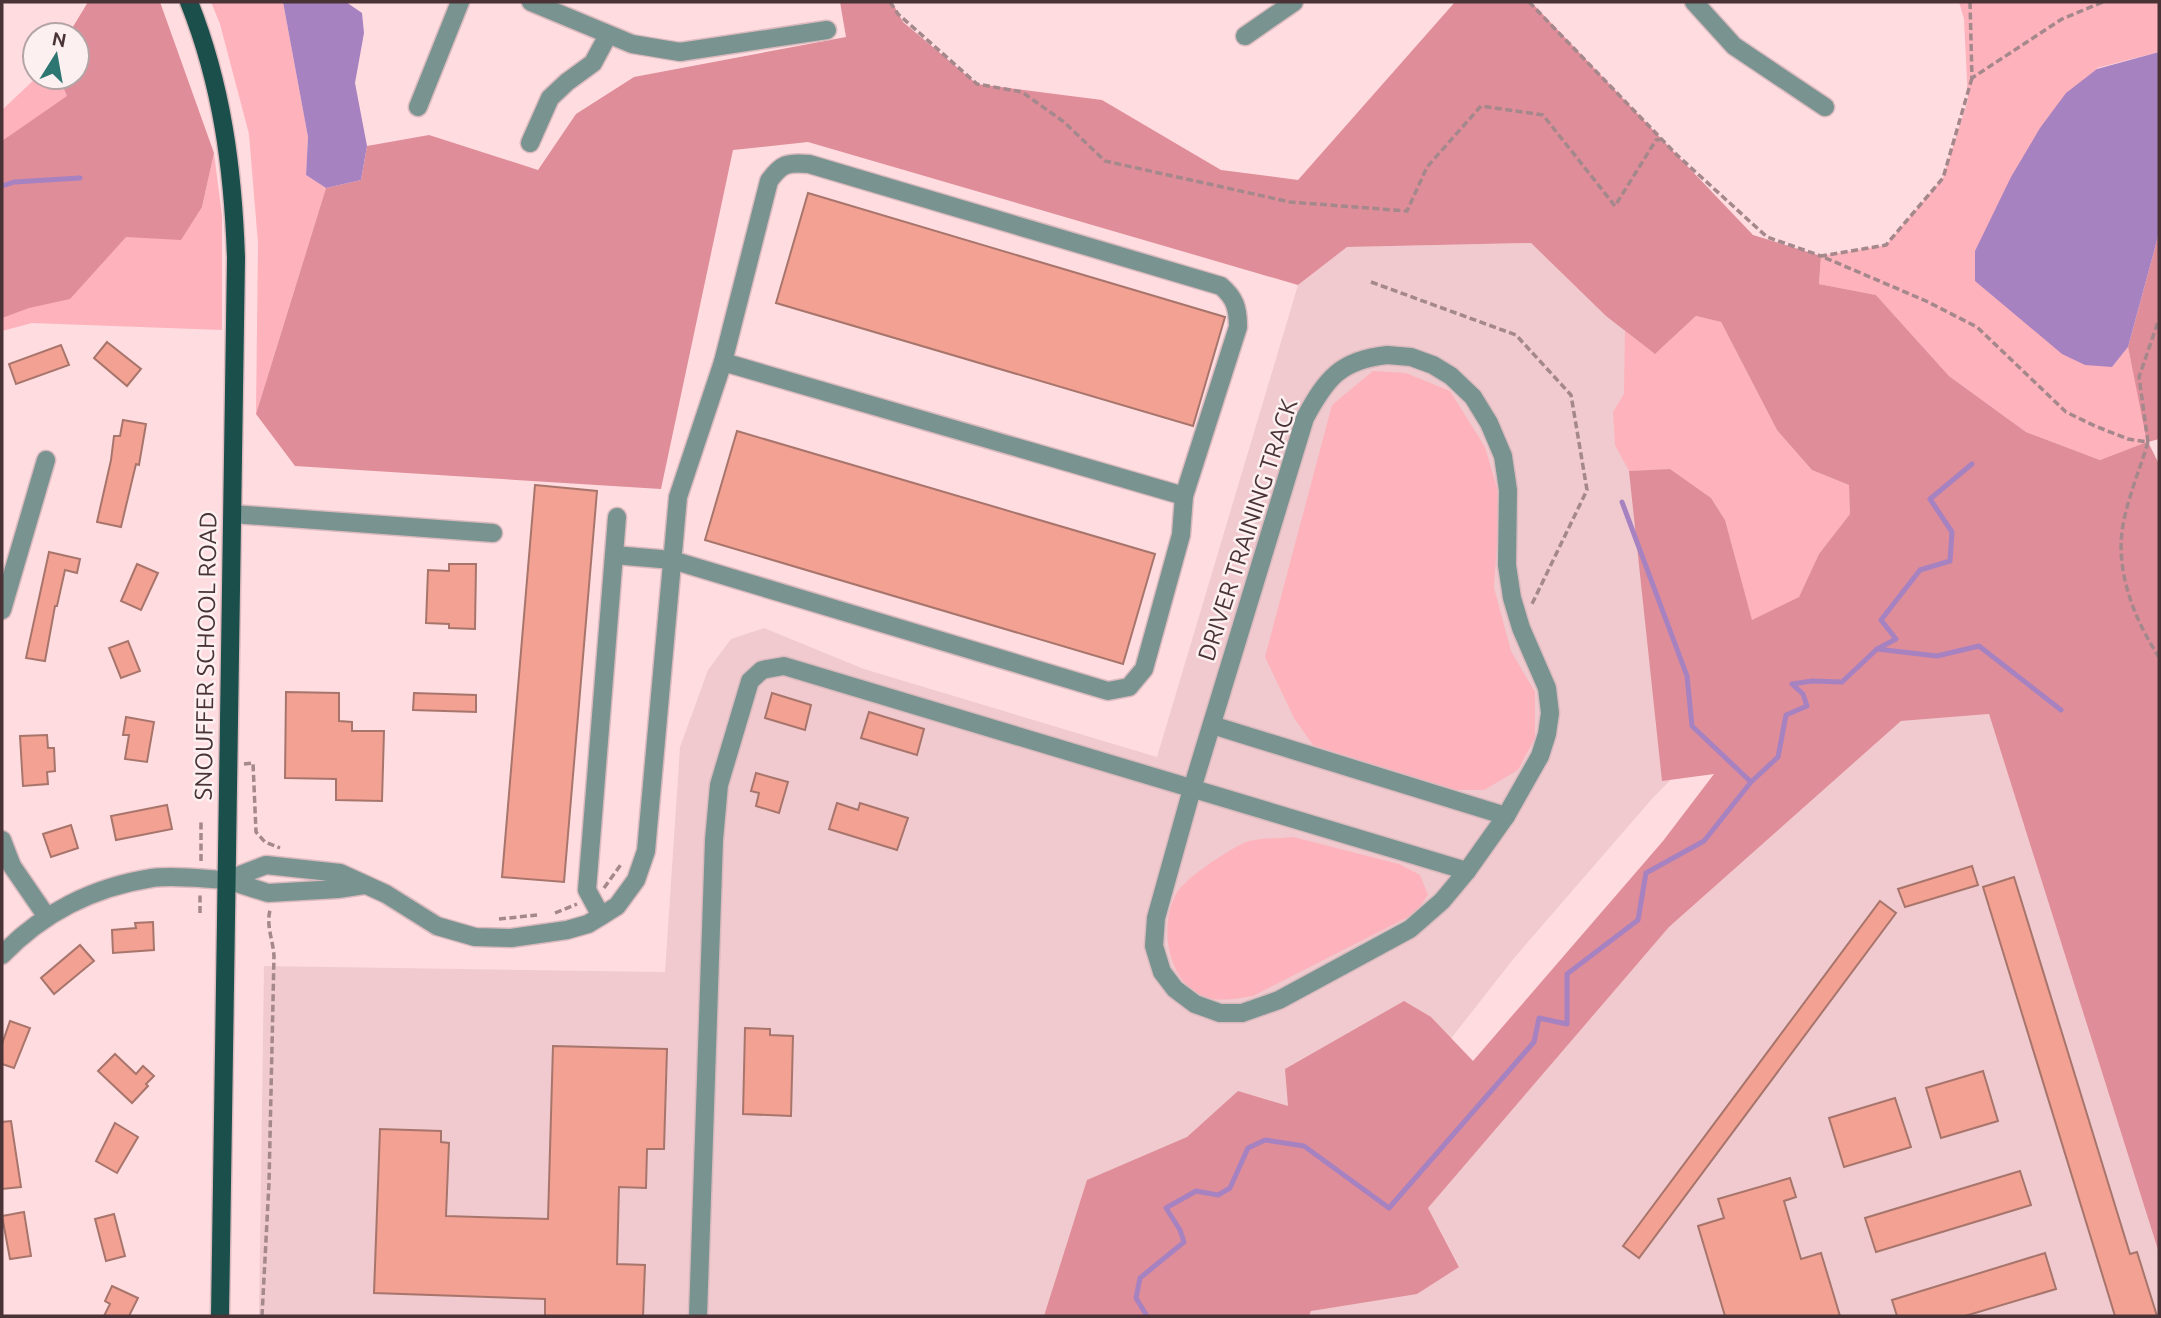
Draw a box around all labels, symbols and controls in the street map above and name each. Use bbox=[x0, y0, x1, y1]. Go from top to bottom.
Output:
north arrow bbox=[21, 21, 91, 91]
text: N bbox=[50, 27, 68, 51]
street label: DRIVER TRAINING TRACK bbox=[1192, 395, 1303, 664]
street label: SNOUFFER SCHOOL ROAD bbox=[189, 511, 222, 801]

